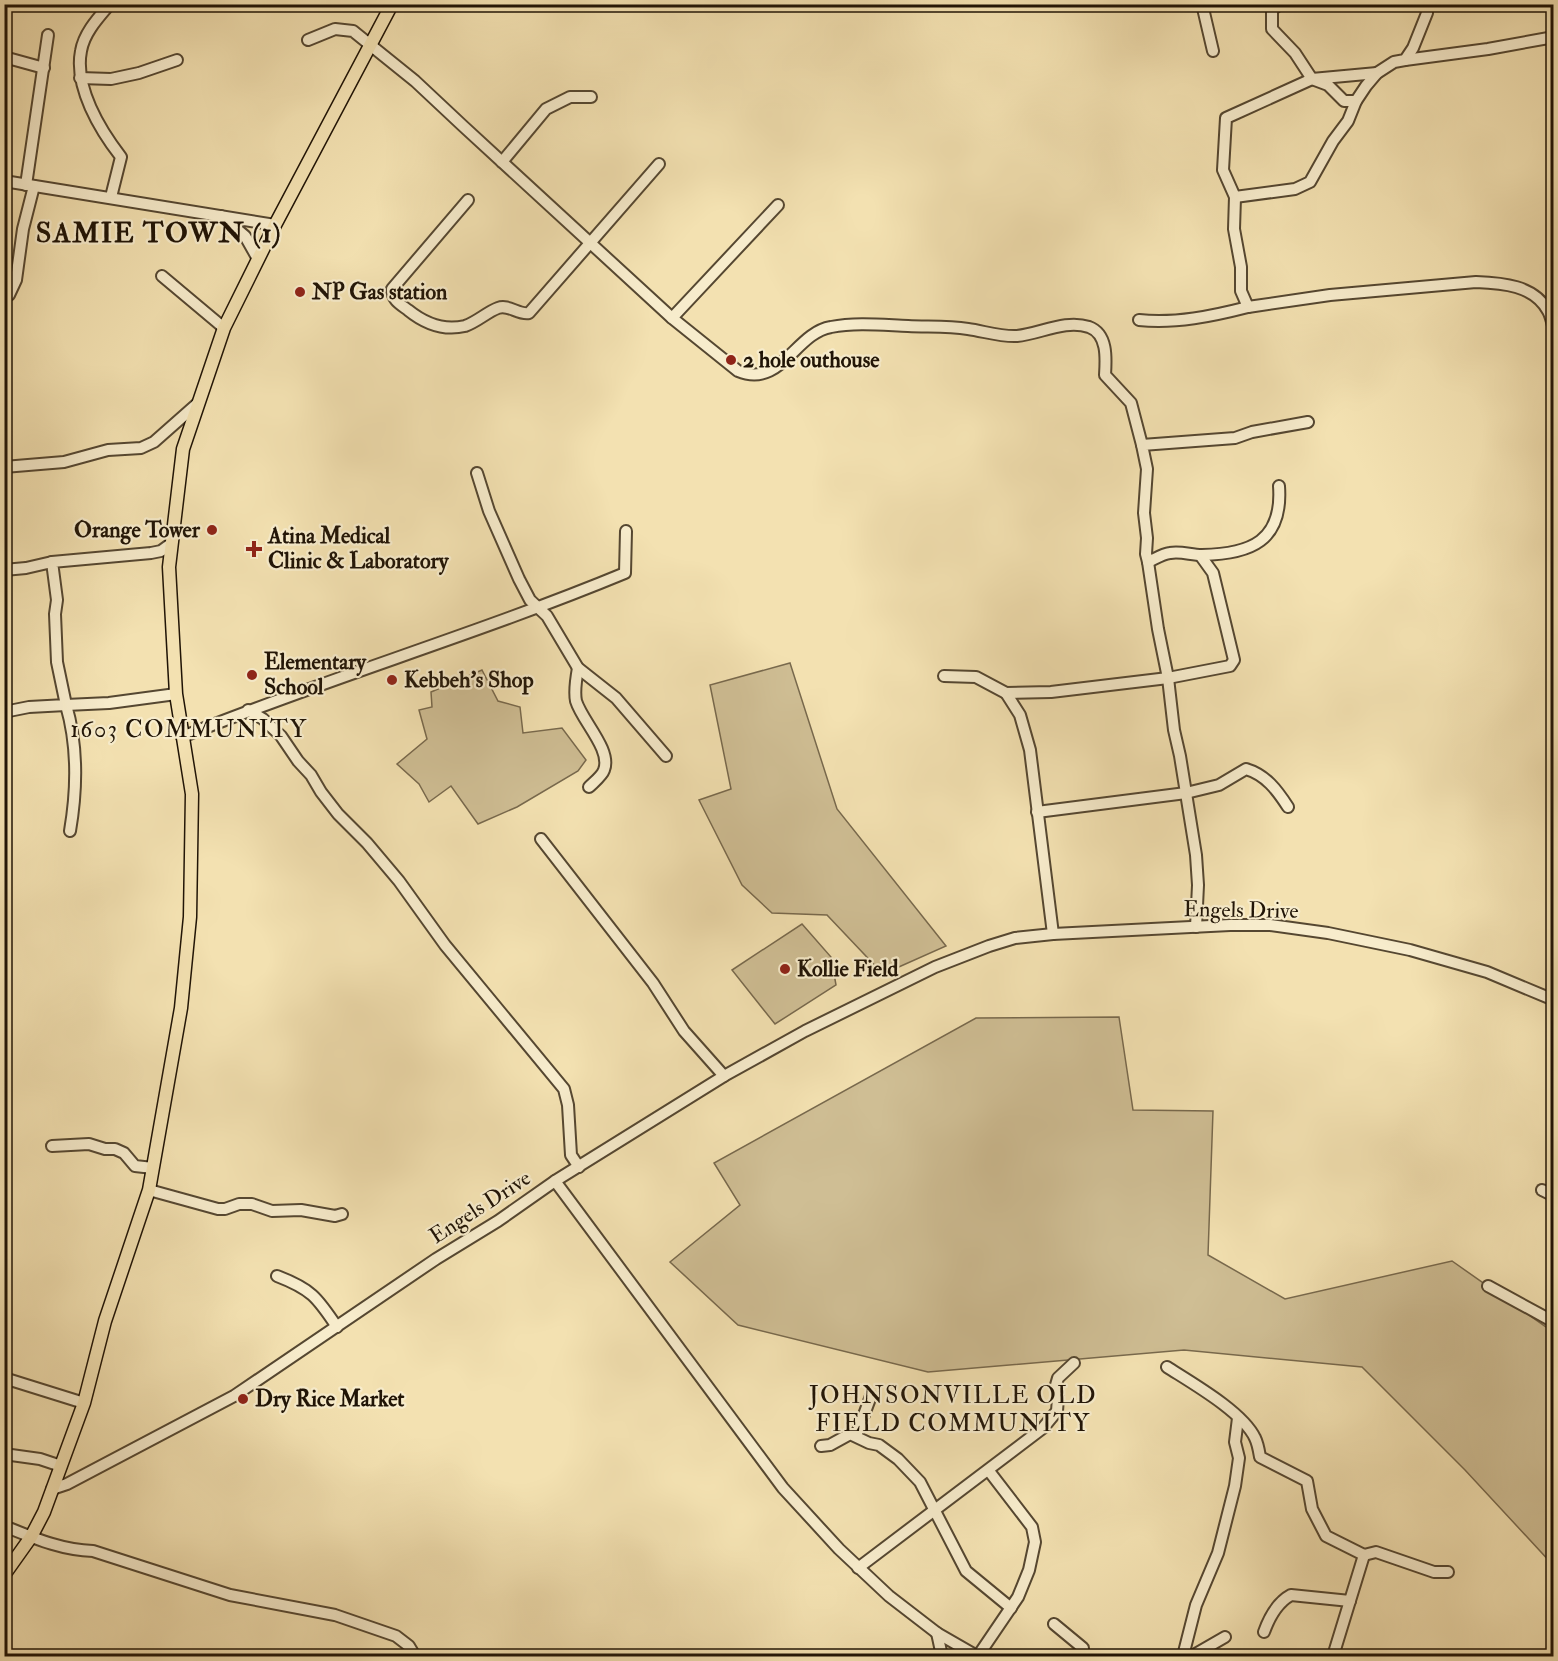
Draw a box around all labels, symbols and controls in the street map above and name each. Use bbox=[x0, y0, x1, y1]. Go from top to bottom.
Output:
district label: SAMIE TOWN (1) bbox=[36, 216, 282, 251]
place label: NP Gas station bbox=[311, 278, 448, 306]
marker: NP Gas station bbox=[293, 285, 307, 299]
place label: 2 hole outhouse bbox=[743, 346, 880, 374]
marker: 2 hole outhouse bbox=[724, 353, 738, 367]
place label: Orange Tower bbox=[74, 516, 201, 545]
place label: Atina Medical Clinic & Laboratory bbox=[267, 522, 450, 576]
marker: Orange Tower bbox=[205, 523, 219, 537]
marker: Atina Medical Clinic & Laboratory bbox=[245, 540, 263, 558]
place label: Elementary School bbox=[264, 648, 367, 701]
place label: Kebbeh's Shop bbox=[404, 666, 534, 695]
marker: Elementary School bbox=[245, 668, 259, 682]
marker: Kebbeh's Shop bbox=[385, 673, 399, 687]
district label: 1603 COMMUNITY bbox=[70, 714, 308, 745]
street label: Engels Drive bbox=[1183, 895, 1299, 925]
place label: Kollie Field bbox=[797, 955, 898, 983]
marker: Kollie Field bbox=[778, 962, 792, 976]
street label: Engels Drive bbox=[424, 1164, 536, 1250]
district label: JOHNSONVILLE OLD FIELD COMMUNITY bbox=[808, 1380, 1097, 1439]
place label: Dry Rice Market bbox=[255, 1385, 405, 1414]
marker: Dry Rice Market bbox=[236, 1392, 250, 1406]

